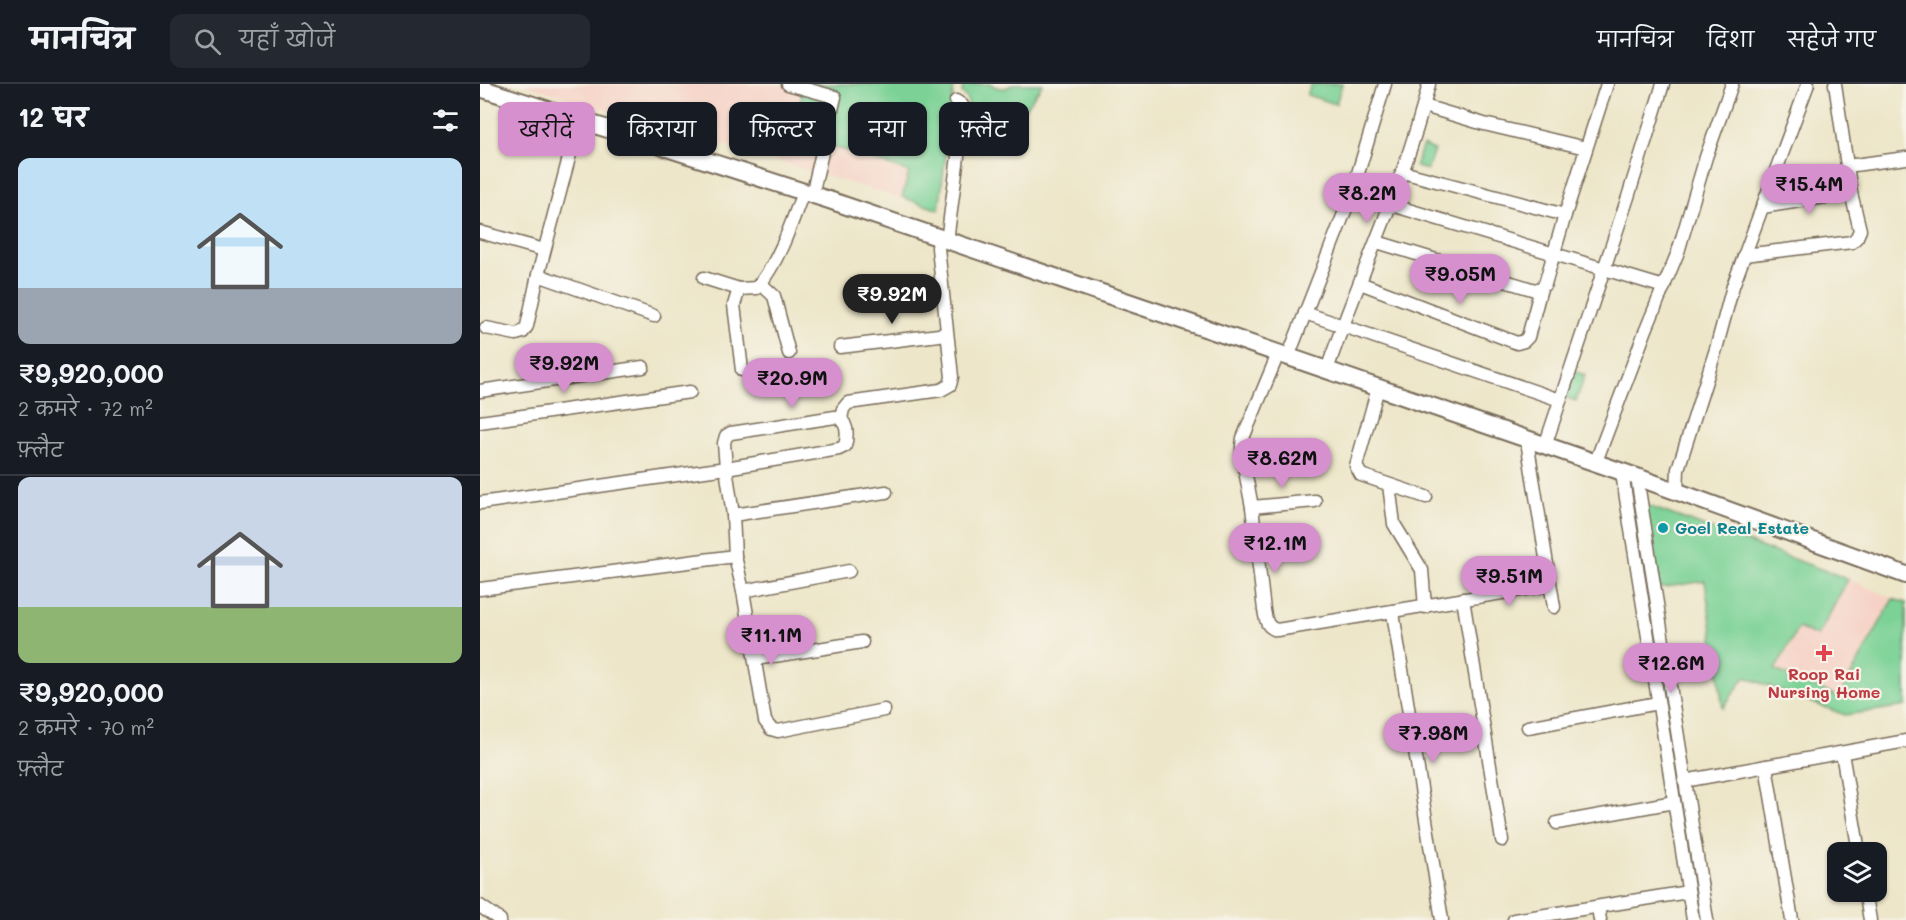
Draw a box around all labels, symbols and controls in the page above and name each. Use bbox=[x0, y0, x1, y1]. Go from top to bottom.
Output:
search box bbox=[170, 14, 590, 68]
text: मानचित्र bbox=[30, 20, 134, 56]
text: यहाँ खोजें bbox=[239, 24, 335, 53]
icon: search bbox=[191, 25, 224, 58]
text: मानचित्र bbox=[1597, 25, 1674, 52]
text: दिशा bbox=[1707, 25, 1754, 52]
text: सहेजे गए bbox=[1787, 25, 1876, 52]
text: 12 घर bbox=[18, 100, 88, 134]
chip: खरीदें bbox=[498, 102, 595, 156]
chip: किराया bbox=[607, 102, 717, 156]
chip: फ़िल्टर bbox=[729, 102, 836, 156]
chip: नया bbox=[848, 102, 927, 156]
chip: फ़्लैट bbox=[939, 102, 1029, 156]
icon: filters bbox=[429, 104, 462, 137]
pin: ₹15.4M bbox=[1760, 164, 1858, 215]
text: ₹15.4M bbox=[1775, 170, 1843, 196]
pin: ₹8.2M bbox=[1325, 173, 1409, 224]
text: ₹8.2M bbox=[1337, 179, 1397, 205]
icon: home bbox=[186, 197, 294, 305]
pin: ₹9.05M bbox=[1411, 254, 1509, 305]
text: ₹9.05M bbox=[1424, 260, 1496, 286]
pin: ₹9.92M bbox=[843, 274, 941, 325]
text: ₹9.92M bbox=[857, 280, 927, 306]
pin: ₹9.92M bbox=[515, 343, 613, 394]
text: ₹9.92M bbox=[529, 349, 599, 375]
text: ₹9,920,000 bbox=[18, 356, 164, 390]
pin: ₹20.9M bbox=[743, 358, 841, 409]
text: ₹20.9M bbox=[756, 364, 828, 390]
text: 2 कमरे · 72 m² bbox=[18, 395, 153, 421]
text: फ़्लैट bbox=[18, 436, 64, 462]
pin: ₹8.62M bbox=[1233, 438, 1331, 489]
text: ₹8.62M bbox=[1246, 444, 1318, 470]
icon: home bbox=[186, 516, 294, 624]
place label: Goel Real Estate bbox=[1675, 517, 1809, 538]
marker: Goel Real Estate bbox=[1656, 521, 1670, 535]
pin: ₹12.1M bbox=[1226, 523, 1324, 574]
text: ₹12.1M bbox=[1243, 529, 1307, 555]
pin: ₹9.51M bbox=[1460, 556, 1558, 607]
text: ₹9.51M bbox=[1475, 562, 1543, 588]
pin: ₹11.1M bbox=[722, 615, 820, 666]
text: ₹11.1M bbox=[740, 621, 802, 647]
pin: ₹12.6M bbox=[1622, 643, 1720, 694]
marker: Roop Rai Nursing Home bbox=[1815, 644, 1833, 662]
text: ₹12.6M bbox=[1637, 649, 1705, 675]
place label: Roop Rai Nursing Home bbox=[1768, 663, 1880, 702]
text: ₹9,920,000 bbox=[18, 675, 164, 709]
pin: ₹7.98M bbox=[1384, 713, 1482, 764]
text: 2 कमरे · 70 m² bbox=[18, 714, 154, 740]
text: ₹7.98M bbox=[1397, 719, 1469, 745]
text: फ़्लैट bbox=[18, 755, 64, 781]
map controls bbox=[1827, 842, 1887, 902]
button: layers bbox=[1827, 842, 1887, 902]

